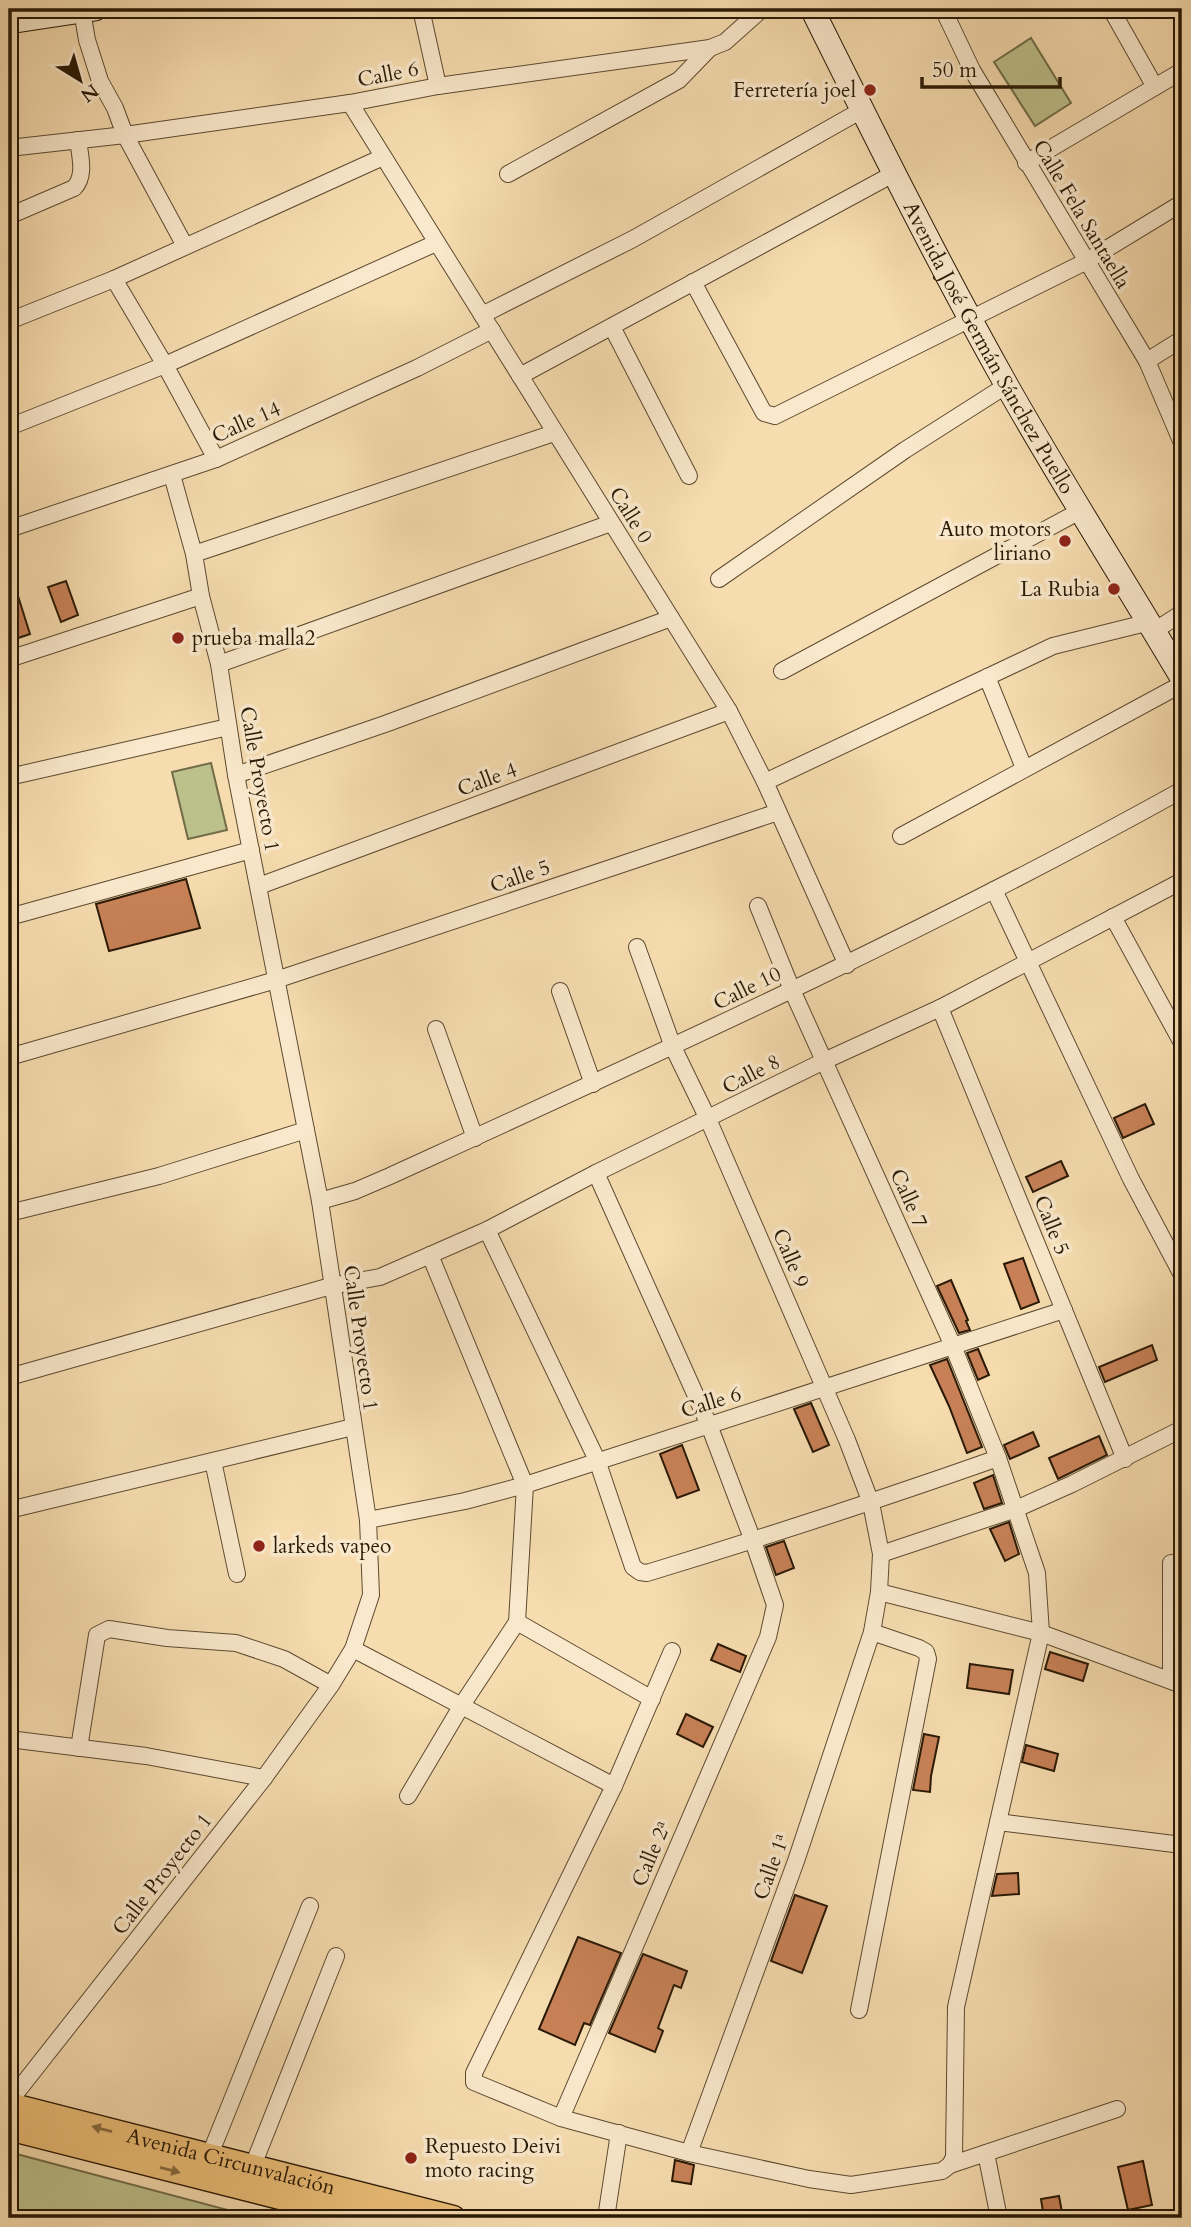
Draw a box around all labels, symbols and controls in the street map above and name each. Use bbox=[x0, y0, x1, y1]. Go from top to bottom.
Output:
north arrow bbox=[46, 46, 116, 116]
scale bar bbox=[922, 46, 1060, 90]
street label: Calle 6 bbox=[355, 54, 421, 95]
text: 50 m bbox=[932, 56, 977, 85]
place label: Ferretería joel bbox=[733, 76, 856, 105]
text: N bbox=[75, 77, 104, 108]
marker: Ferretería joel bbox=[862, 82, 878, 98]
street label: Calle Fela Santaella bbox=[1026, 134, 1138, 294]
street label: Avenida José Germán Sánchez Puello bbox=[896, 196, 1081, 500]
street label: Calle 14 bbox=[207, 394, 285, 450]
street label: Calle 0 bbox=[602, 481, 659, 549]
place label: Auto motors liriano bbox=[939, 515, 1051, 568]
marker: Auto motors liriano bbox=[1057, 533, 1073, 549]
place label: La Rubia bbox=[1020, 575, 1100, 604]
marker: La Rubia bbox=[1106, 581, 1122, 597]
place label: prueba malla2 bbox=[192, 624, 315, 653]
marker: prueba malla2 bbox=[170, 630, 186, 646]
street label: Calle Proyecto 1 bbox=[232, 704, 287, 854]
street label: Calle 4 bbox=[453, 755, 521, 804]
street label: Calle 5 bbox=[486, 853, 554, 900]
street label: Calle 10 bbox=[708, 960, 786, 1017]
street label: Calle 8 bbox=[717, 1048, 785, 1101]
street label: Calle 7 bbox=[883, 1164, 934, 1233]
street label: Calle 5 bbox=[1027, 1191, 1077, 1259]
street label: Calle 9 bbox=[765, 1224, 816, 1293]
street label: Calle Proyecto 1 bbox=[336, 1263, 385, 1413]
street label: Calle 6 bbox=[677, 1380, 745, 1425]
place label: larkeds vapeo bbox=[273, 1532, 391, 1561]
marker: larkeds vapeo bbox=[251, 1538, 267, 1554]
street label: Calle Proyecto 1 bbox=[106, 1807, 219, 1941]
street label: Calle 2ª bbox=[625, 1817, 678, 1891]
street label: Calle 1ª bbox=[746, 1830, 797, 1904]
street label: Avenida Circunvalación bbox=[123, 2121, 338, 2202]
one-way arrow bbox=[91, 2123, 113, 2134]
place label: Repuesto Deivi moto racing bbox=[425, 2132, 561, 2185]
marker: Repuesto Deivi moto racing bbox=[403, 2150, 419, 2166]
one-way arrow bbox=[159, 2165, 181, 2176]

